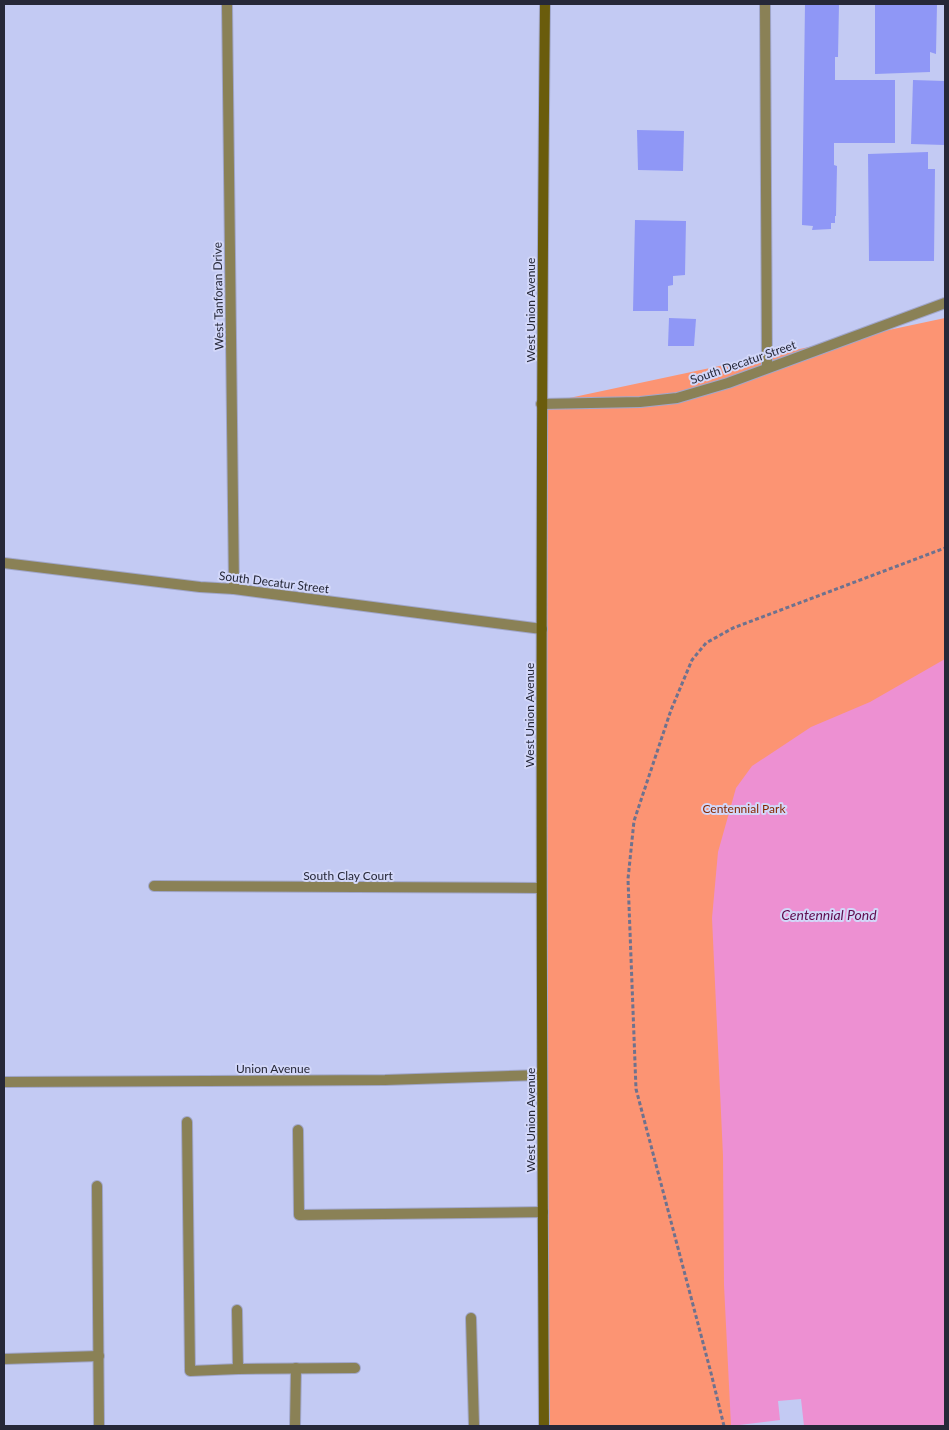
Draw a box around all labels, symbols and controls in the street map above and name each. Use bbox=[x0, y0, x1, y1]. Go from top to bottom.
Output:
street label: West Tanforan Drive bbox=[210, 242, 226, 350]
street label: West Union Avenue bbox=[523, 258, 538, 362]
street label: South Decatur Street bbox=[688, 337, 798, 387]
street label: South Decatur Street bbox=[218, 568, 331, 596]
street label: West Union Avenue bbox=[522, 663, 537, 767]
park label: Centennial Park bbox=[702, 801, 786, 816]
street label: South Clay Court bbox=[303, 868, 394, 883]
water label: Centennial Pond bbox=[781, 906, 877, 923]
street label: Union Avenue bbox=[236, 1061, 310, 1076]
street label: West Union Avenue bbox=[523, 1068, 538, 1172]

